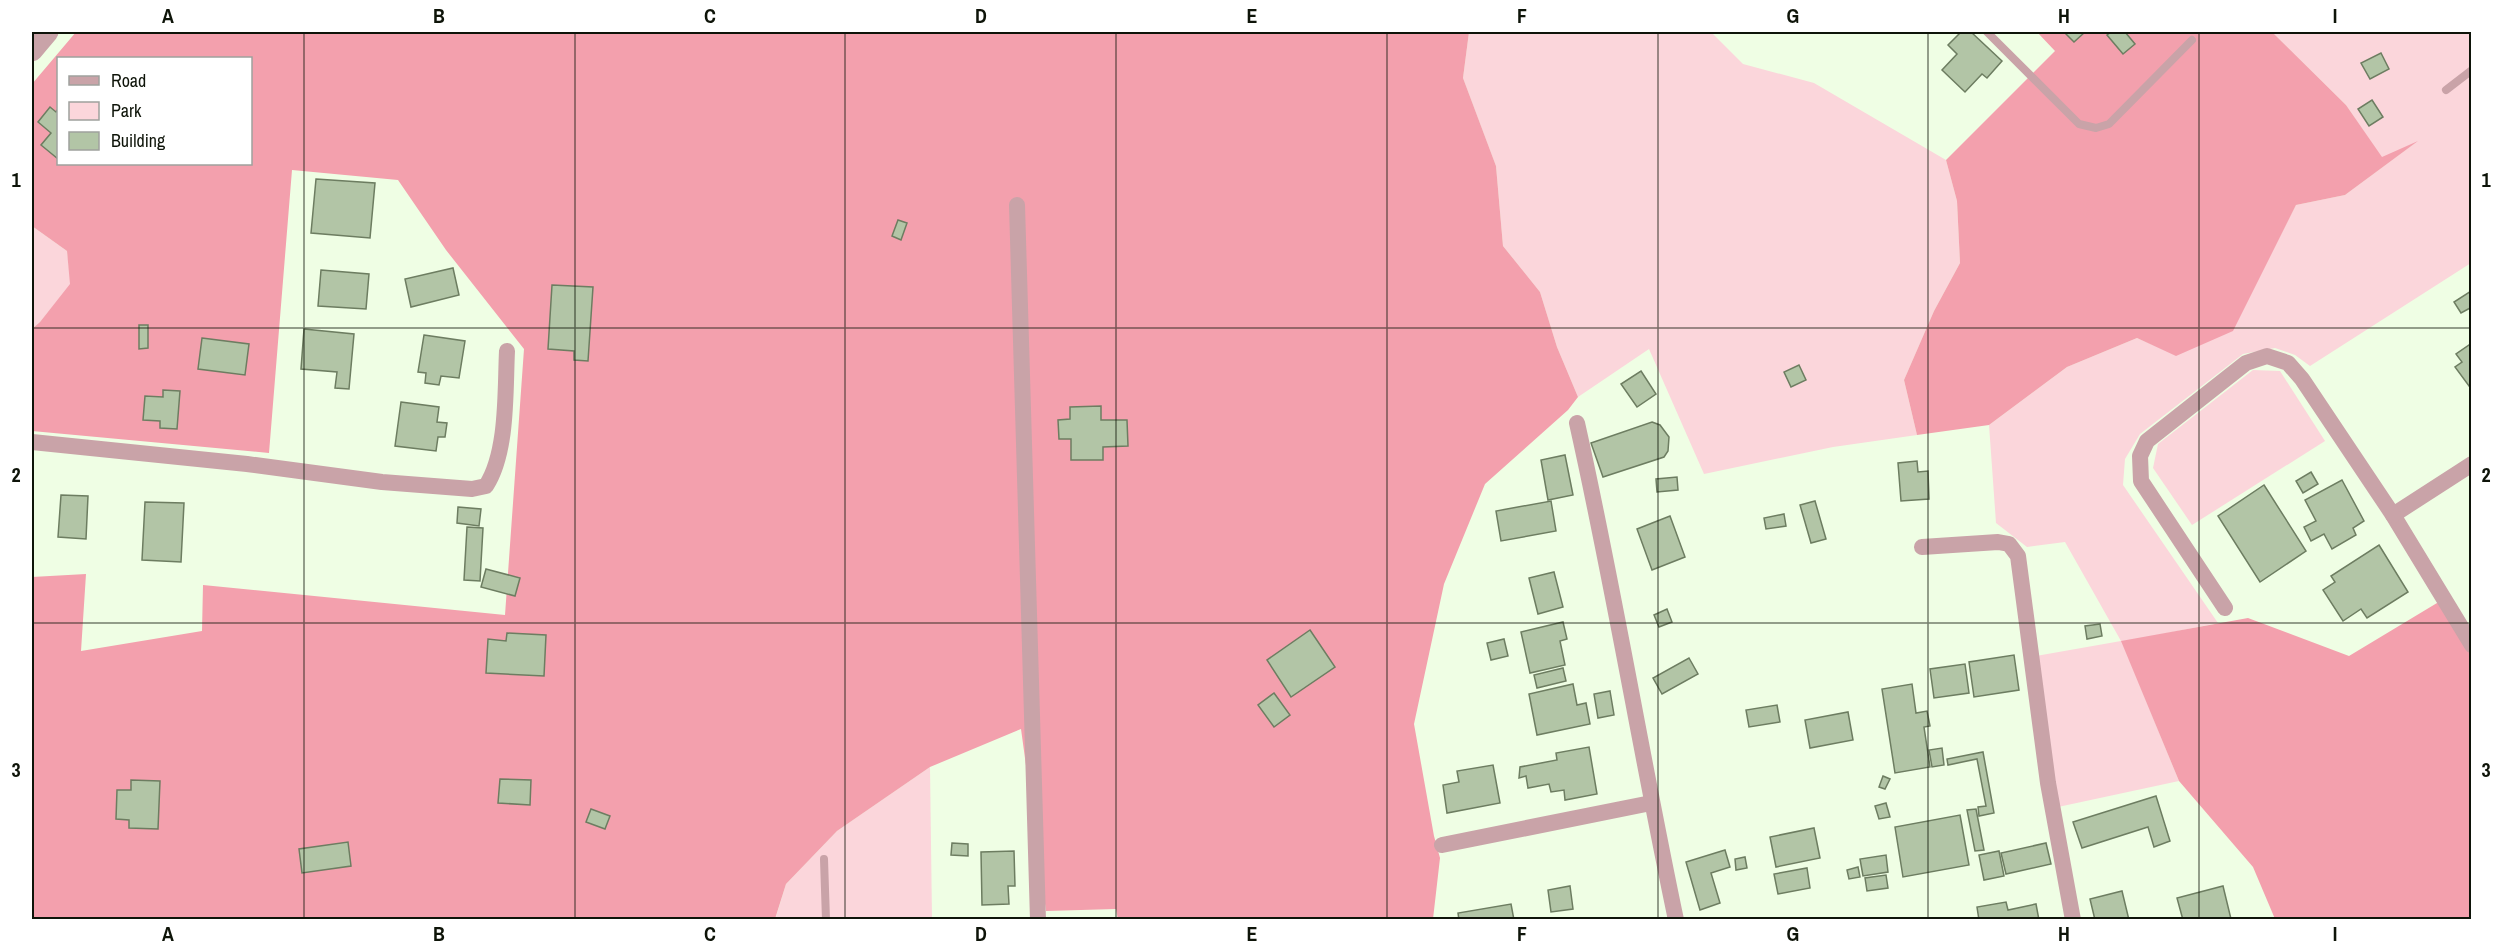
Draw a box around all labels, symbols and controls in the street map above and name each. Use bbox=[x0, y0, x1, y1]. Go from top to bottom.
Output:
text: A bbox=[162, 2, 174, 29]
text: B bbox=[433, 2, 445, 29]
text: C bbox=[704, 2, 716, 29]
text: D bbox=[975, 2, 987, 29]
text: E bbox=[1247, 2, 1258, 29]
text: F bbox=[1517, 2, 1527, 29]
text: G bbox=[1787, 2, 1799, 29]
text: H bbox=[2058, 2, 2070, 29]
text: I bbox=[2333, 2, 2337, 29]
legend bbox=[57, 57, 252, 165]
text: Road bbox=[111, 68, 146, 93]
text: Park bbox=[111, 98, 142, 123]
text: Building bbox=[111, 128, 166, 153]
text: 1 bbox=[11, 166, 21, 193]
text: 1 bbox=[2481, 166, 2491, 193]
text: 2 bbox=[11, 461, 21, 488]
text: 2 bbox=[2481, 461, 2491, 488]
text: 3 bbox=[11, 756, 21, 783]
text: 3 bbox=[2481, 756, 2491, 783]
text: A bbox=[162, 920, 174, 947]
text: B bbox=[433, 920, 445, 947]
text: C bbox=[704, 920, 716, 947]
text: D bbox=[975, 920, 987, 947]
text: E bbox=[1247, 920, 1258, 947]
text: F bbox=[1517, 920, 1527, 947]
text: G bbox=[1787, 920, 1799, 947]
text: H bbox=[2058, 920, 2070, 947]
text: I bbox=[2333, 920, 2337, 947]

